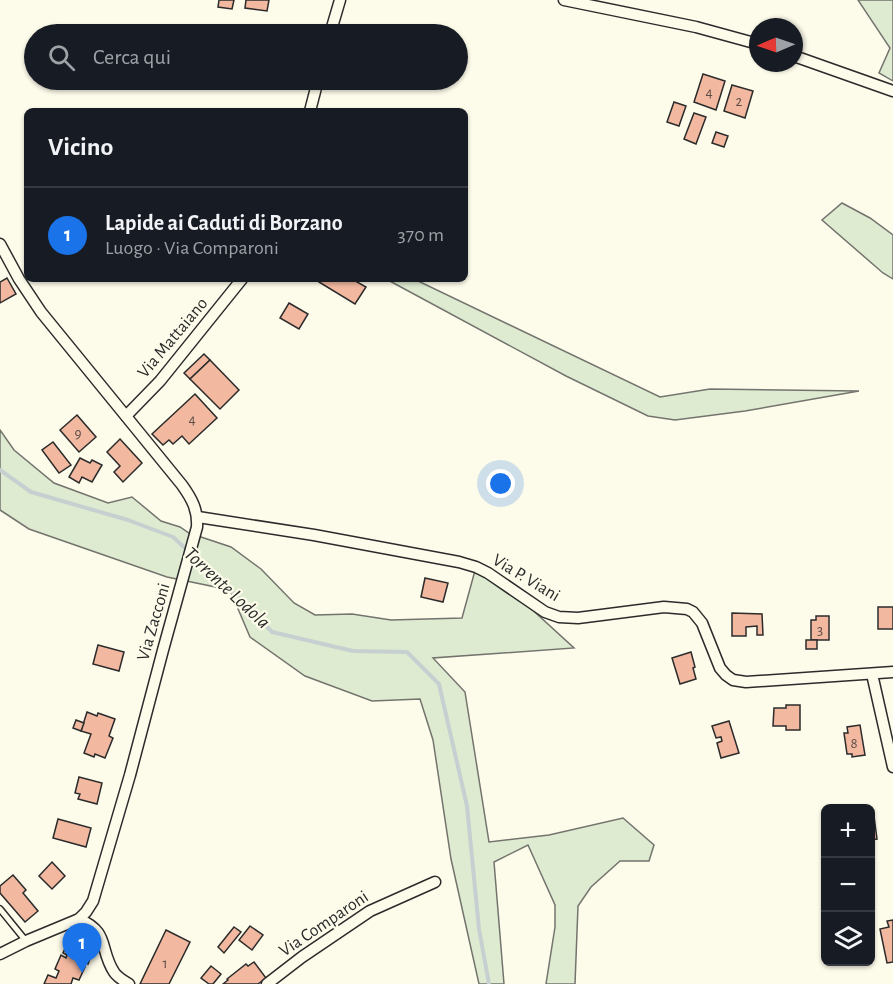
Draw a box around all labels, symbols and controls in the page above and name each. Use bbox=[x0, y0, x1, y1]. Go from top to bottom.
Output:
north arrow bbox=[749, 18, 803, 72]
search box bbox=[24, 24, 468, 90]
icon: search bbox=[45, 41, 78, 74]
text: Cerca qui bbox=[93, 46, 171, 68]
house number: 4 bbox=[705, 85, 713, 100]
house number: 2 bbox=[736, 94, 743, 109]
text: Vicino bbox=[48, 134, 113, 160]
text: Lapide ai Caduti di Borzano bbox=[105, 212, 343, 234]
text: 1 bbox=[64, 225, 71, 245]
text: 370 m bbox=[398, 225, 444, 245]
text: Luogo · Via Comparoni bbox=[105, 238, 279, 258]
street label: Via Mattaiano bbox=[134, 294, 212, 382]
house number: 4 bbox=[188, 412, 196, 427]
house number: 9 bbox=[74, 426, 82, 441]
your location bbox=[486, 469, 515, 498]
water label: Torrente Lodola bbox=[180, 543, 274, 633]
street label: Via P. Viani bbox=[489, 551, 563, 605]
street label: Via Zacconi bbox=[134, 581, 174, 663]
house number: 3 bbox=[817, 623, 823, 638]
house number: 8 bbox=[850, 736, 858, 751]
map controls bbox=[821, 804, 875, 966]
button: + bbox=[821, 804, 875, 858]
button: − bbox=[821, 858, 875, 912]
street label: Via Comparoni bbox=[276, 888, 372, 960]
button: layers bbox=[821, 912, 875, 966]
pin: 1 bbox=[62, 924, 101, 973]
house number: 1 bbox=[162, 956, 168, 971]

